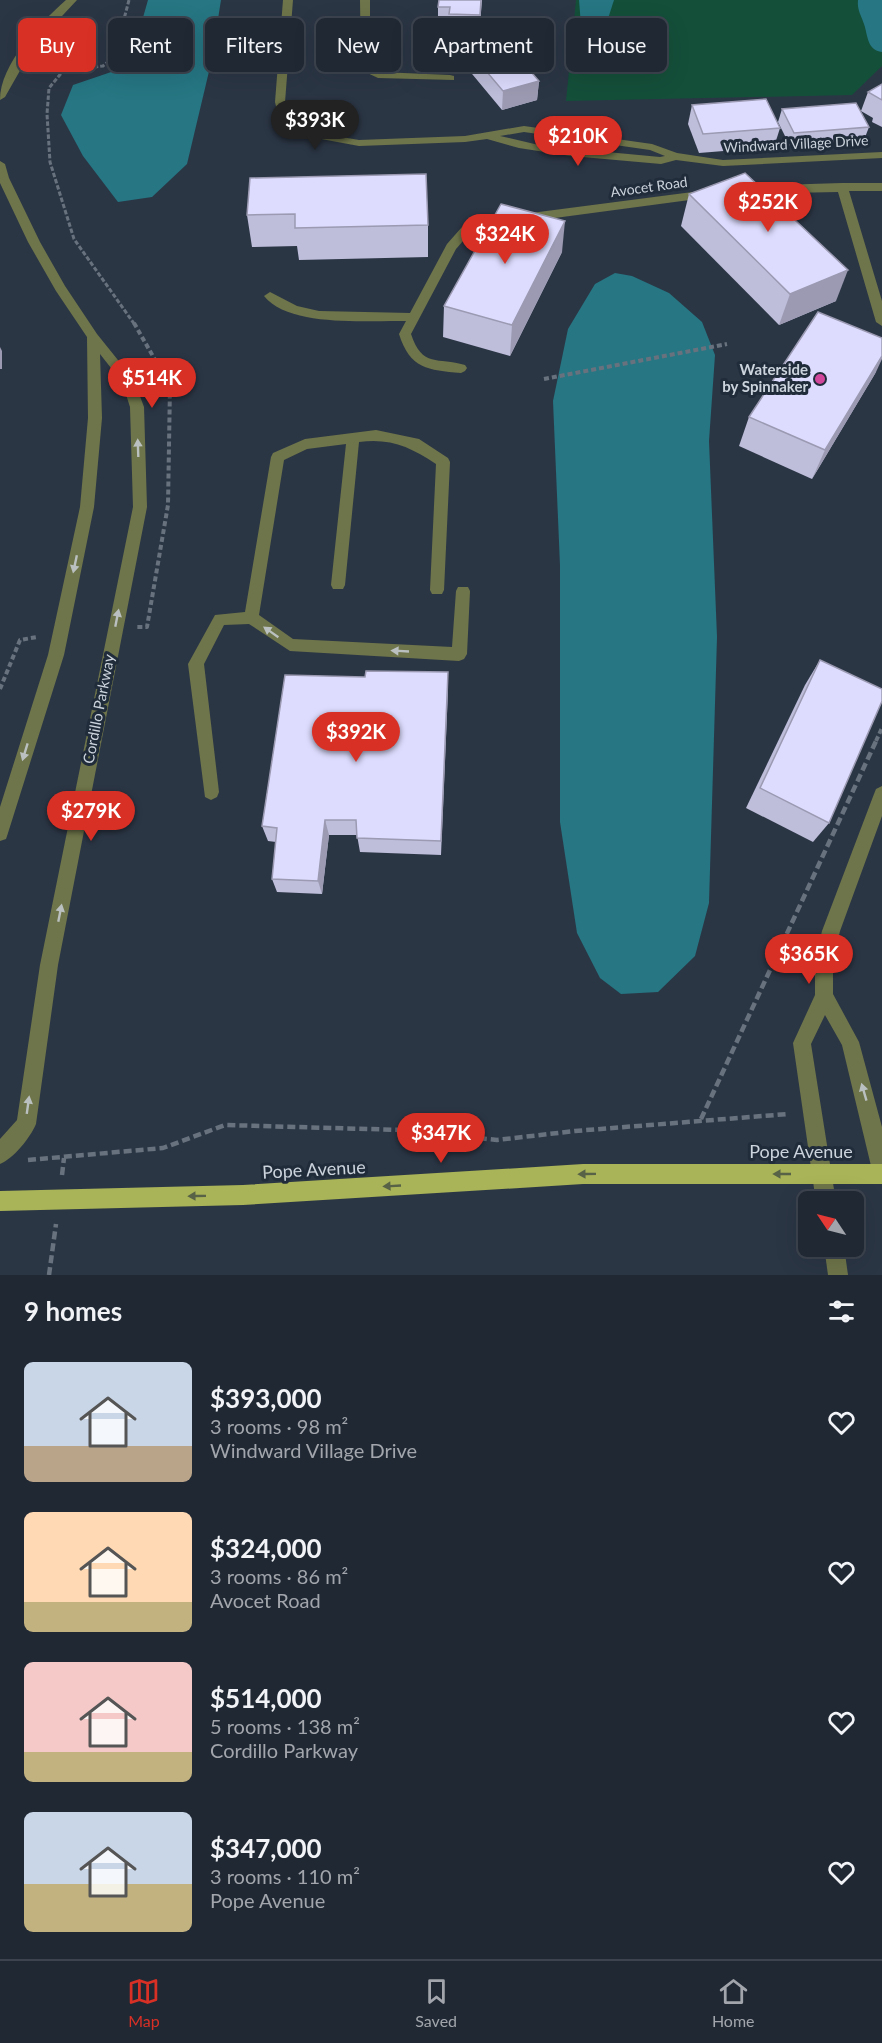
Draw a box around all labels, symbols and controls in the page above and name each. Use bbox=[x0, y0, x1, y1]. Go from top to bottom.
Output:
chip: Buy bbox=[18, 18, 96, 72]
chip: Rent bbox=[108, 18, 193, 72]
chip: Filters bbox=[205, 18, 304, 72]
chip: New bbox=[316, 18, 401, 72]
chip: Apartment bbox=[413, 18, 554, 72]
chip: House bbox=[566, 18, 667, 72]
pin: $393K bbox=[273, 100, 357, 151]
text: $393K bbox=[285, 107, 345, 131]
pin: $210K bbox=[536, 116, 620, 167]
text: $210K bbox=[548, 123, 608, 147]
street label: Windward Village Drive bbox=[723, 131, 869, 156]
street label: Avocet Road bbox=[609, 173, 688, 200]
pin: $252K bbox=[726, 182, 810, 233]
text: $252K bbox=[738, 189, 798, 213]
pin: $324K bbox=[463, 214, 547, 265]
text: $324K bbox=[475, 221, 535, 245]
pin: $514K bbox=[110, 358, 194, 409]
place label: Waterside by Spinnaker bbox=[722, 360, 808, 395]
text: $514K bbox=[122, 365, 182, 389]
marker: Waterside by Spinnaker bbox=[813, 372, 827, 386]
one-way arrow bbox=[133, 439, 142, 458]
one-way arrow bbox=[69, 555, 79, 573]
one-way arrow bbox=[113, 609, 122, 628]
one-way arrow bbox=[263, 626, 279, 638]
one-way arrow bbox=[391, 646, 410, 655]
street label: Cordillo Parkway bbox=[79, 652, 117, 765]
pin: $392K bbox=[314, 712, 398, 763]
text: $392K bbox=[326, 719, 386, 743]
one-way arrow bbox=[20, 744, 29, 762]
pin: $279K bbox=[49, 791, 133, 842]
text: $279K bbox=[61, 798, 121, 822]
one-way arrow bbox=[56, 903, 65, 922]
pin: $365K bbox=[767, 934, 851, 985]
text: $365K bbox=[779, 941, 839, 965]
one-way arrow bbox=[859, 1083, 868, 1101]
one-way arrow bbox=[24, 1096, 33, 1115]
pin: $347K bbox=[399, 1113, 483, 1164]
text: $347K bbox=[411, 1120, 471, 1144]
street label: Pope Avenue bbox=[749, 1140, 853, 1162]
street label: Pope Avenue bbox=[262, 1155, 366, 1183]
one-way arrow bbox=[772, 1169, 791, 1179]
one-way arrow bbox=[577, 1170, 596, 1179]
one-way arrow bbox=[382, 1181, 401, 1190]
one-way arrow bbox=[188, 1191, 207, 1201]
north arrow bbox=[798, 1191, 864, 1257]
map controls bbox=[798, 1191, 864, 1257]
text: 9 homes bbox=[24, 1295, 122, 1327]
icon: filters bbox=[825, 1295, 858, 1328]
text: $393,000 bbox=[210, 1382, 322, 1414]
icon: home bbox=[72, 1386, 144, 1458]
icon: heart bbox=[825, 1406, 858, 1439]
text: 3 rooms · 98 m² bbox=[210, 1414, 348, 1438]
text: Windward Village Drive bbox=[210, 1438, 417, 1462]
text: $324,000 bbox=[210, 1532, 322, 1564]
icon: home bbox=[72, 1536, 144, 1608]
icon: heart bbox=[825, 1556, 858, 1589]
text: 3 rooms · 86 m² bbox=[210, 1564, 348, 1588]
text: Avocet Road bbox=[210, 1588, 321, 1612]
text: $514,000 bbox=[210, 1682, 322, 1714]
icon: home bbox=[72, 1686, 144, 1758]
icon: heart bbox=[825, 1706, 858, 1739]
text: 5 rooms · 138 m² bbox=[210, 1714, 360, 1738]
text: Cordillo Parkway bbox=[210, 1738, 358, 1762]
text: $347,000 bbox=[210, 1832, 322, 1864]
icon: home bbox=[72, 1836, 144, 1908]
icon: heart bbox=[825, 1856, 858, 1889]
text: 3 rooms · 110 m² bbox=[210, 1864, 360, 1888]
text: Pope Avenue bbox=[210, 1888, 325, 1912]
tab: Map bbox=[127, 1975, 160, 2030]
tab: Saved bbox=[415, 1975, 457, 2030]
tab: Home bbox=[712, 1975, 755, 2030]

